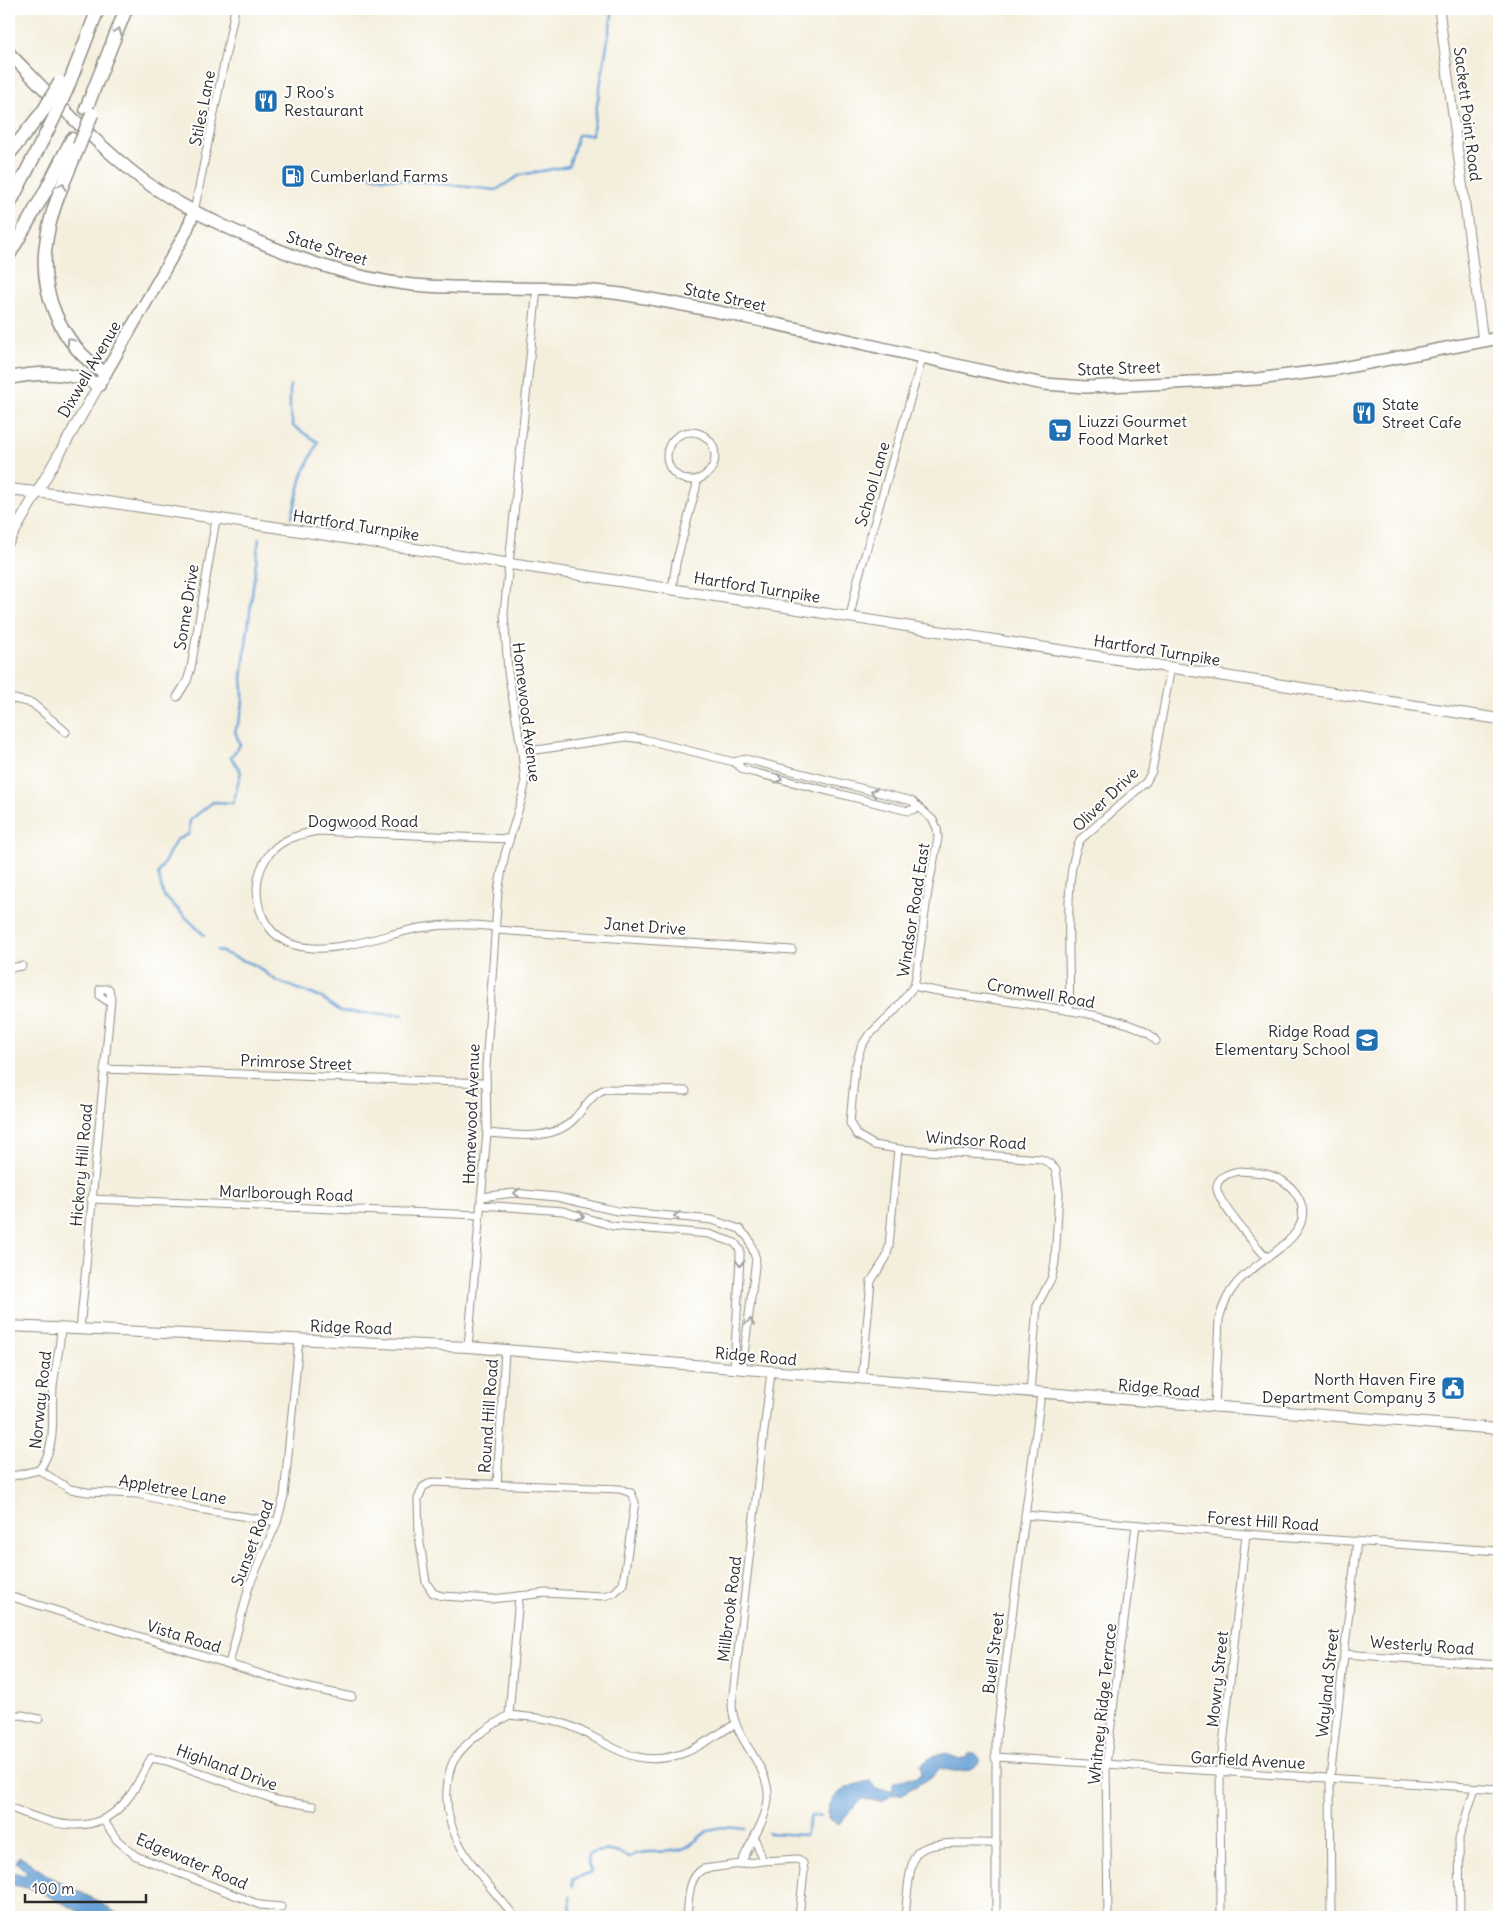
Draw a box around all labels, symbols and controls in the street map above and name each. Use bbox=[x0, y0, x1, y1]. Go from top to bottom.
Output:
one-way arrow bbox=[112, 27, 122, 36]
street label: Sackett Point Road bbox=[1450, 46, 1486, 182]
street label: Stiles Lane bbox=[185, 69, 219, 147]
place label: J Roo's Restaurant bbox=[284, 82, 364, 120]
restaurant icon: J Roo's Restaurant bbox=[253, 88, 279, 114]
fuel station icon: Cumberland Farms bbox=[280, 163, 306, 189]
place label: Cumberland Farms bbox=[310, 166, 448, 186]
one-way arrow bbox=[56, 182, 67, 191]
street label: State Street bbox=[284, 226, 370, 270]
street label: State Street bbox=[682, 279, 769, 316]
street label: Dixwell Avenue bbox=[53, 317, 125, 421]
one-way arrow bbox=[66, 337, 76, 346]
street label: State Street bbox=[1077, 357, 1162, 379]
place label: State Street Cafe bbox=[1382, 394, 1462, 432]
restaurant icon: State Street Cafe bbox=[1351, 400, 1377, 426]
place label: Liuzzi Gourmet Food Market bbox=[1078, 411, 1187, 449]
supermarket icon: Liuzzi Gourmet Food Market bbox=[1047, 417, 1073, 443]
street label: School Lane bbox=[850, 439, 894, 529]
street label: Hartford Turnpike bbox=[291, 505, 421, 545]
street label: Sonne Drive bbox=[169, 563, 203, 651]
street label: Hartford Turnpike bbox=[692, 567, 822, 607]
street label: Hartford Turnpike bbox=[1092, 630, 1222, 670]
street label: Homewood Avenue bbox=[509, 641, 545, 783]
street label: Oliver Drive bbox=[1068, 763, 1142, 835]
one-way arrow bbox=[775, 773, 783, 783]
one-way arrow bbox=[870, 787, 879, 798]
street label: Dogwood Road bbox=[308, 811, 418, 831]
street label: Windsor Road East bbox=[893, 841, 934, 979]
street label: Janet Drive bbox=[603, 913, 687, 939]
street label: Cromwell Road bbox=[985, 974, 1097, 1012]
place label: Ridge Road Elementary School bbox=[1215, 1021, 1350, 1059]
school or university icon: Ridge Road Elementary School bbox=[1354, 1027, 1380, 1053]
street label: Homewood Avenue bbox=[459, 1043, 483, 1185]
street label: Primrose Street bbox=[240, 1050, 353, 1074]
street label: Hickory Hill Road bbox=[66, 1103, 96, 1227]
street label: Windsor Road bbox=[925, 1127, 1027, 1153]
street label: Marlborough Road bbox=[219, 1181, 353, 1205]
one-way arrow bbox=[513, 1188, 520, 1198]
one-way arrow bbox=[576, 1210, 585, 1220]
one-way arrow bbox=[673, 1211, 681, 1222]
one-way arrow bbox=[734, 1260, 745, 1268]
street label: Ridge Road bbox=[310, 1316, 392, 1338]
one-way arrow bbox=[744, 1317, 754, 1326]
street label: Ridge Road bbox=[714, 1342, 798, 1370]
street label: Norway Road bbox=[25, 1350, 55, 1450]
street label: Round Hill Road bbox=[474, 1358, 502, 1474]
place label: North Haven Fire Department Company 3 bbox=[1262, 1369, 1436, 1407]
street label: Ridge Road bbox=[1117, 1374, 1201, 1402]
public building icon: North Haven Fire Department Company 3 bbox=[1440, 1375, 1466, 1401]
street label: Appletree Lane bbox=[118, 1470, 228, 1508]
street label: Sunset Road bbox=[227, 1497, 277, 1589]
street label: Forest Hill Road bbox=[1206, 1507, 1320, 1535]
street label: Millbrook Road bbox=[713, 1555, 745, 1663]
street label: Buell Street bbox=[978, 1610, 1008, 1695]
street label: Vista Road bbox=[144, 1615, 224, 1657]
street label: Whitney Ridge Terrace bbox=[1084, 1622, 1120, 1786]
street label: Wayland Street bbox=[1311, 1627, 1343, 1739]
street label: Mowry Street bbox=[1202, 1629, 1232, 1728]
street label: Westerly Road bbox=[1369, 1631, 1475, 1659]
street label: Highland Drive bbox=[174, 1739, 280, 1795]
street label: Garfield Avenue bbox=[1190, 1747, 1306, 1773]
street label: Edgewater Road bbox=[133, 1828, 251, 1894]
scale bar bbox=[25, 1871, 146, 1903]
text: 100 m bbox=[32, 1879, 74, 1898]

